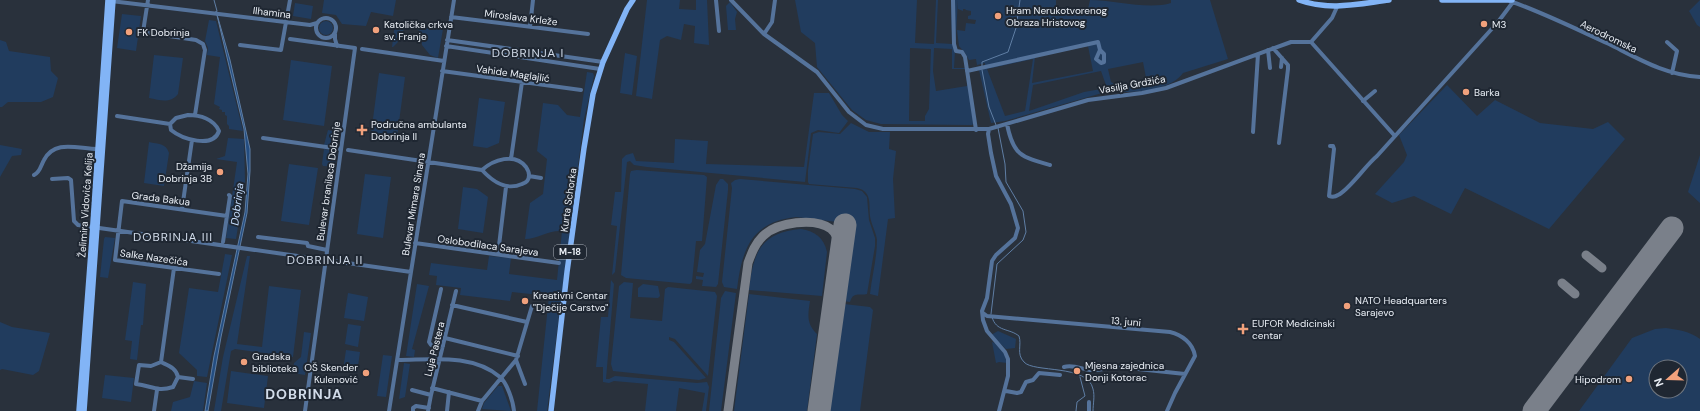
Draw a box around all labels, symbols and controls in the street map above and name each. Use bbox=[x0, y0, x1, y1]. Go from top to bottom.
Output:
street label: Ilhamina bbox=[252, 4, 292, 21]
place label: Hram Nerukotvorenog Obraza Hristovog bbox=[1006, 4, 1107, 29]
street label: Miroslava Krleže bbox=[484, 7, 559, 28]
marker: Hram Nerukotvorenog Obraza Hristovog bbox=[993, 11, 1003, 21]
street label: Aerodromska bbox=[1578, 17, 1639, 56]
place label: Katolička crkva sv. Franje bbox=[384, 18, 453, 43]
place label: M3 bbox=[1492, 18, 1506, 31]
marker: M3 bbox=[1479, 19, 1489, 29]
marker: Katolička crkva sv. Franje bbox=[371, 25, 381, 35]
place label: FK Dobrinja bbox=[137, 26, 190, 39]
marker: FK Dobrinja bbox=[124, 27, 134, 37]
district label: DOBRINJA I bbox=[492, 45, 564, 61]
street label: Vahide Maglajlić bbox=[475, 62, 551, 85]
street label: Vasilja Grdžića bbox=[1098, 72, 1166, 97]
place label: Barka bbox=[1474, 86, 1500, 99]
marker: Barka bbox=[1461, 87, 1471, 97]
place label: Područna ambulanta Dobrinja II bbox=[371, 118, 467, 143]
street label: Bulevar branilaca Dobrinje bbox=[314, 120, 343, 242]
marker: Područna ambulanta Dobrinja II bbox=[356, 124, 368, 136]
street label: Želimira Vidovića Kelija bbox=[75, 152, 96, 258]
street label: Bulevar Mimara Sinana bbox=[399, 152, 428, 256]
place label: Džamija Dobrinja 3B bbox=[159, 160, 212, 185]
marker: Džamija Dobrinja 3B bbox=[215, 167, 225, 177]
street label: Kurta Schorka bbox=[558, 167, 579, 233]
water label: Dobrinja bbox=[227, 182, 247, 226]
street label: Grada Bakua bbox=[131, 188, 191, 209]
district label: DOBRINJA III bbox=[133, 229, 213, 245]
street label: Oslobodilaca Sarajeva bbox=[437, 232, 539, 259]
road number: M-18 bbox=[554, 245, 586, 259]
street label: Salke Nazečića bbox=[119, 246, 189, 269]
district label: DOBRINJA II bbox=[287, 252, 363, 268]
place label: Kreativni Centar "Dječije Carstvo" bbox=[533, 289, 608, 314]
place label: NATO Headquarters Sarajevo bbox=[1355, 294, 1447, 319]
marker: Kreativni Centar "Dječije Carstvo" bbox=[520, 296, 530, 306]
marker: NATO Headquarters Sarajevo bbox=[1342, 301, 1352, 311]
street label: 13. juni bbox=[1110, 314, 1141, 329]
place label: EUFOR Medicinski centar bbox=[1252, 317, 1335, 342]
street label: Luja Pastera bbox=[421, 320, 448, 378]
marker: EUFOR Medicinski centar bbox=[1237, 323, 1249, 335]
place label: Gradska biblioteka bbox=[252, 350, 297, 375]
marker: Gradska biblioteka bbox=[239, 357, 249, 367]
place label: Mjesna zajednica Donji Kotorac bbox=[1085, 359, 1164, 384]
north arrow bbox=[1648, 359, 1688, 399]
place label: OŠ Skender Kulenović bbox=[304, 361, 358, 386]
marker: Mjesna zajednica Donji Kotorac bbox=[1072, 366, 1082, 376]
marker: OŠ Skender Kulenović bbox=[361, 368, 371, 378]
place label: Hipodrom bbox=[1575, 373, 1621, 386]
marker: Hipodrom bbox=[1624, 374, 1634, 384]
text: N bbox=[1651, 376, 1667, 389]
district label: DOBRINJA bbox=[265, 385, 343, 403]

